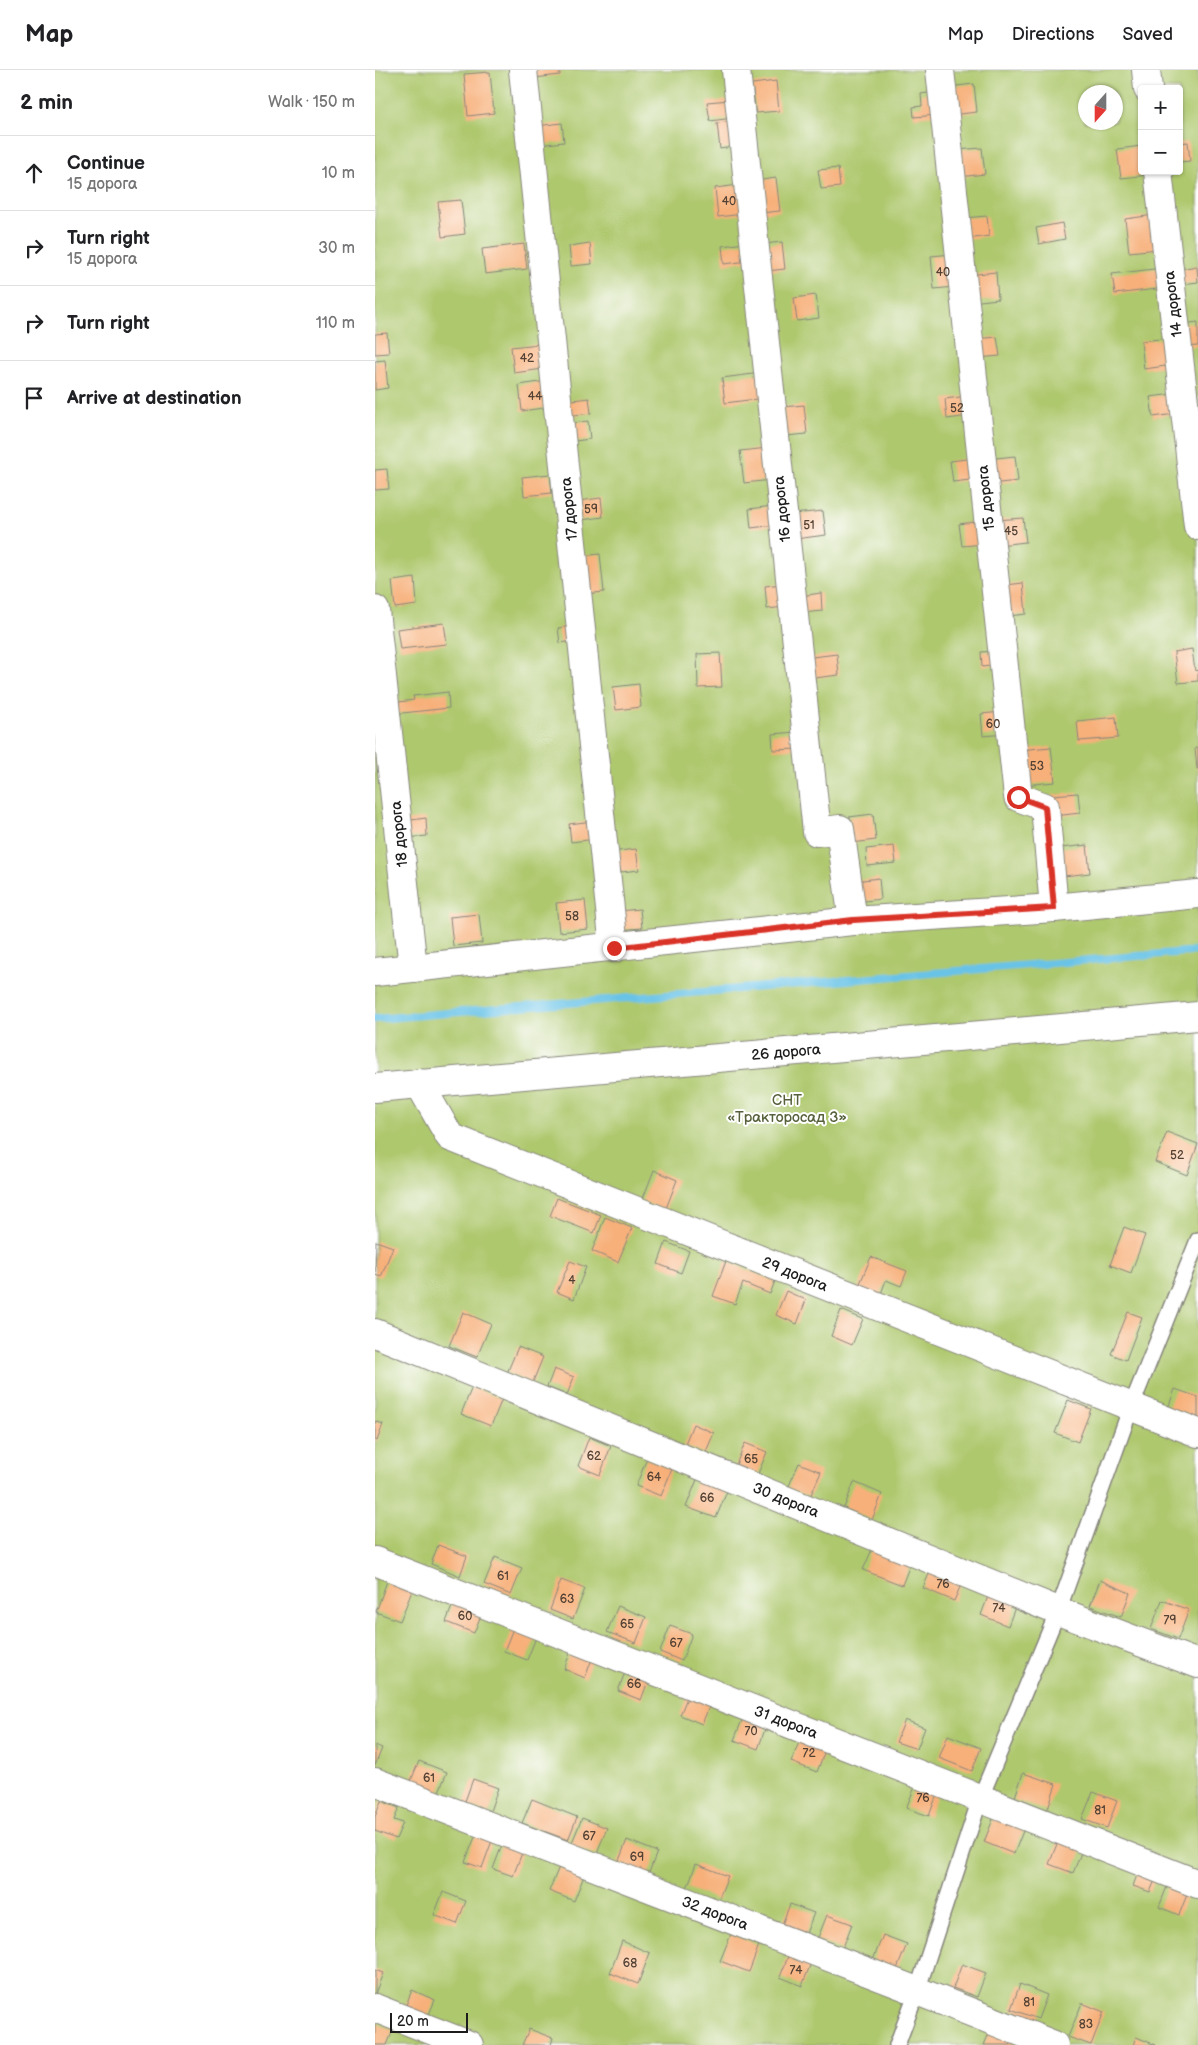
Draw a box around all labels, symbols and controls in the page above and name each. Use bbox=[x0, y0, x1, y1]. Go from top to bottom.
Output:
text: Map bbox=[25, 20, 73, 49]
text: Map bbox=[948, 24, 984, 45]
text: Directions bbox=[1012, 24, 1094, 45]
text: Saved bbox=[1122, 24, 1173, 45]
north arrow bbox=[1078, 85, 1123, 130]
map controls bbox=[1138, 85, 1183, 175]
button: + bbox=[1138, 85, 1183, 130]
text: 2 min bbox=[20, 90, 73, 115]
text: Walk · 150 m bbox=[268, 93, 355, 112]
button: − bbox=[1138, 130, 1183, 175]
text: Continue bbox=[67, 152, 145, 175]
icon: ahead bbox=[20, 159, 48, 187]
text: 10 m bbox=[322, 164, 355, 183]
text: 15 дорога bbox=[67, 175, 137, 194]
house number: 40 bbox=[722, 194, 736, 209]
text: Turn right bbox=[67, 227, 150, 250]
icon: right bbox=[20, 234, 48, 262]
text: 30 m bbox=[318, 239, 355, 258]
text: 15 дорога bbox=[67, 250, 137, 269]
house number: 40 bbox=[936, 265, 950, 280]
street label: 14 дорога bbox=[1160, 270, 1187, 338]
icon: right bbox=[20, 309, 48, 337]
text: Turn right bbox=[67, 312, 150, 335]
text: 110 m bbox=[316, 314, 355, 333]
house number: 42 bbox=[520, 351, 534, 366]
icon: arrive bbox=[20, 384, 48, 412]
text: Arrive at destination bbox=[67, 387, 242, 410]
house number: 44 bbox=[528, 389, 543, 404]
house number: 52 bbox=[950, 401, 964, 416]
street label: 15 дорога bbox=[974, 464, 999, 532]
street label: 16 дорога bbox=[770, 475, 795, 543]
street label: 17 дорога bbox=[557, 476, 582, 542]
house number: 59 bbox=[584, 502, 598, 517]
house number: 51 bbox=[803, 518, 815, 533]
house number: 45 bbox=[1004, 524, 1018, 539]
house number: 60 bbox=[986, 717, 1000, 732]
house number: 53 bbox=[1030, 759, 1044, 774]
route start bbox=[1007, 786, 1030, 809]
street label: 18 дорога bbox=[387, 800, 412, 868]
house number: 58 bbox=[565, 909, 579, 924]
route end bbox=[603, 937, 626, 960]
street label: 26 дорога bbox=[751, 1040, 822, 1065]
park label: СНТ «Тракторосад 3» bbox=[727, 1091, 847, 1127]
house number: 52 bbox=[1170, 1148, 1184, 1163]
street label: 29 дорога bbox=[759, 1253, 831, 1296]
house number: 4 bbox=[568, 1273, 576, 1288]
house number: 62 bbox=[587, 1449, 601, 1464]
house number: 65 bbox=[744, 1452, 758, 1467]
house number: 64 bbox=[647, 1470, 662, 1485]
street label: 30 дорога bbox=[750, 1479, 822, 1522]
house number: 66 bbox=[700, 1491, 714, 1506]
house number: 61 bbox=[497, 1569, 509, 1584]
house number: 76 bbox=[936, 1577, 950, 1592]
house number: 63 bbox=[560, 1592, 574, 1607]
house number: 74 bbox=[992, 1601, 1006, 1616]
house number: 60 bbox=[458, 1609, 472, 1624]
house number: 79 bbox=[1164, 1613, 1176, 1628]
house number: 65 bbox=[620, 1617, 634, 1632]
house number: 67 bbox=[669, 1636, 683, 1651]
house number: 66 bbox=[627, 1677, 641, 1692]
street label: 31 дорога bbox=[751, 1702, 820, 1743]
house number: 70 bbox=[745, 1724, 757, 1739]
house number: 72 bbox=[803, 1746, 815, 1761]
house number: 61 bbox=[423, 1771, 435, 1786]
house number: 76 bbox=[916, 1791, 930, 1806]
house number: 81 bbox=[1094, 1803, 1106, 1818]
house number: 67 bbox=[582, 1829, 596, 1844]
house number: 69 bbox=[630, 1850, 644, 1865]
street label: 32 дорога bbox=[679, 1892, 751, 1935]
house number: 68 bbox=[623, 1956, 637, 1971]
house number: 74 bbox=[789, 1963, 803, 1978]
house number: 81 bbox=[1023, 1995, 1035, 2010]
scale bar bbox=[390, 2010, 467, 2033]
text: 20 m bbox=[397, 2013, 429, 2030]
house number: 83 bbox=[1079, 2017, 1093, 2032]

